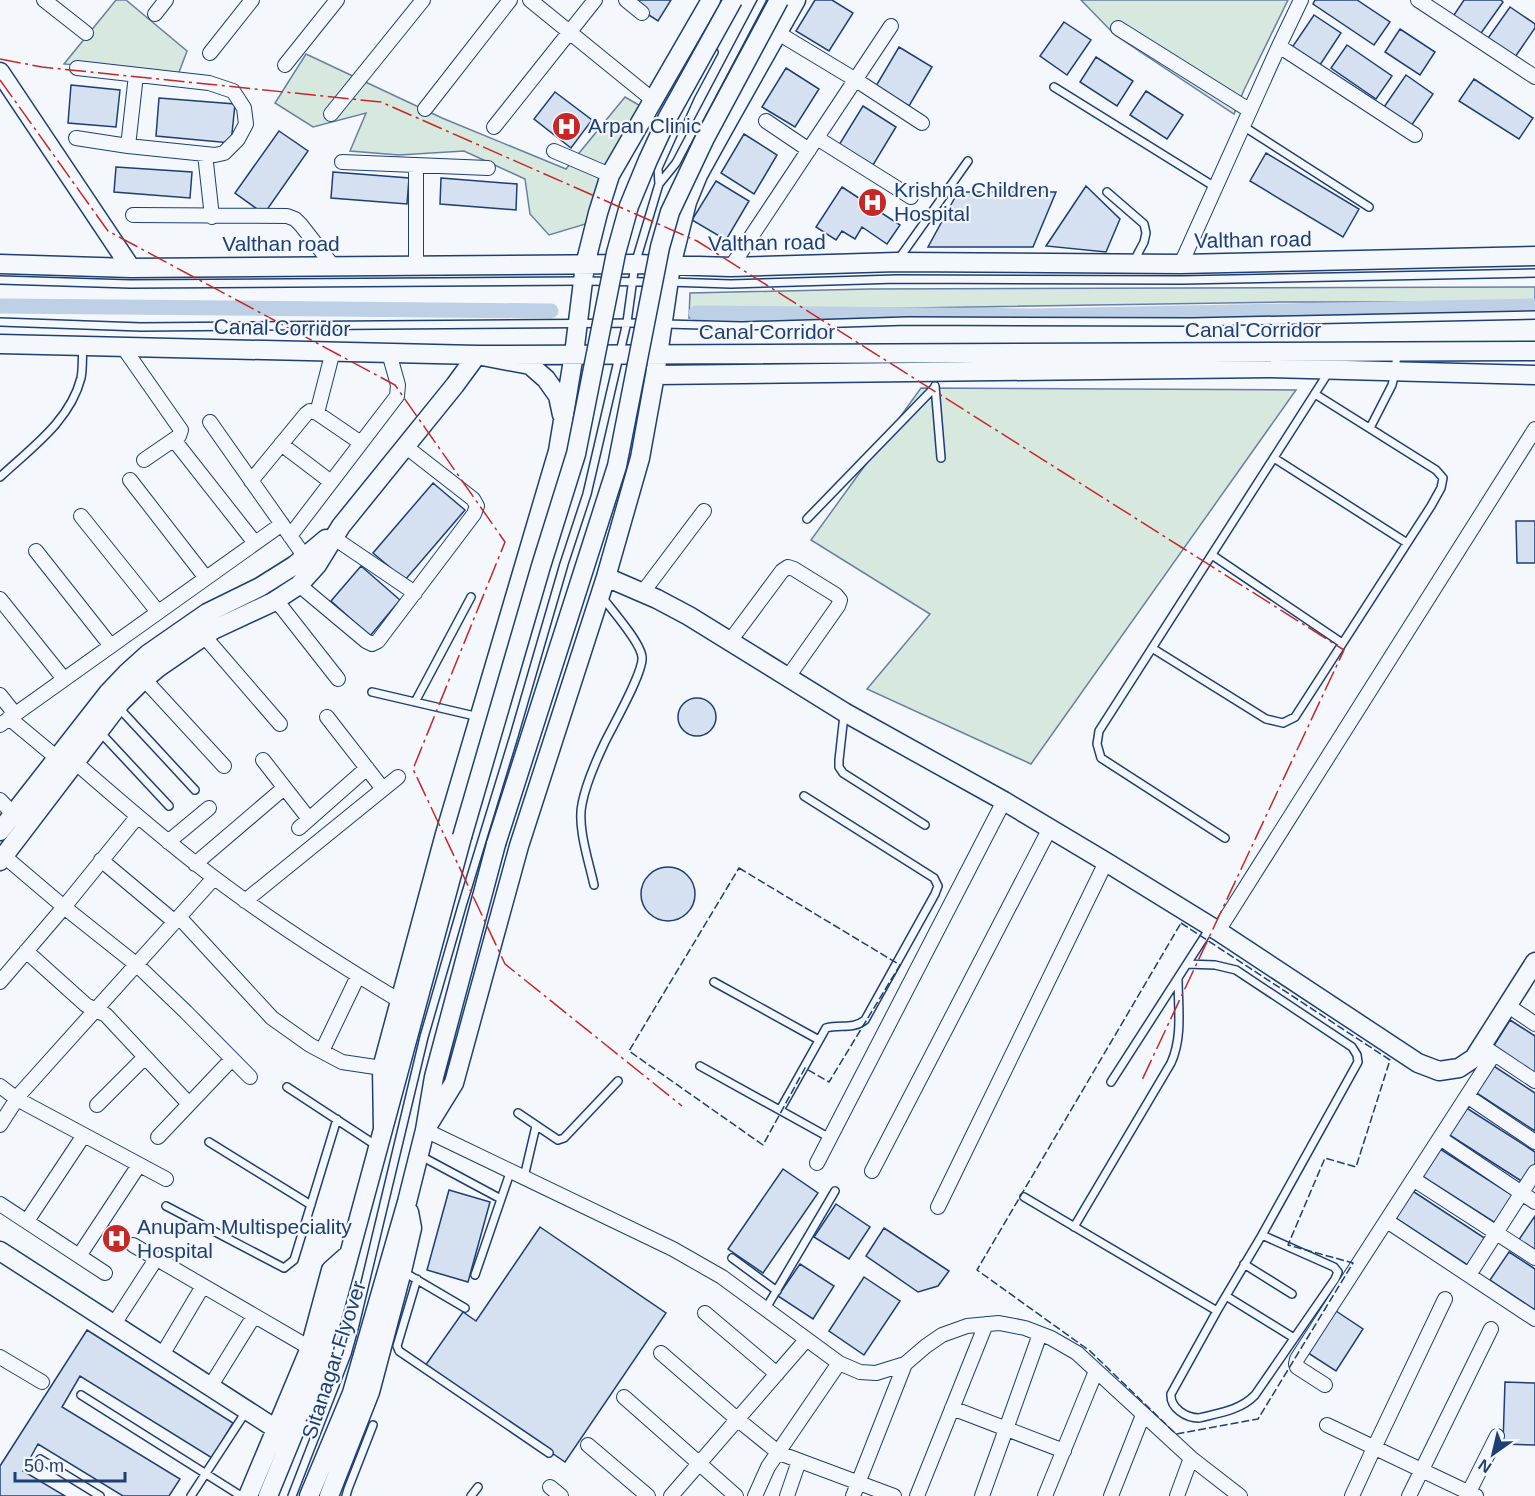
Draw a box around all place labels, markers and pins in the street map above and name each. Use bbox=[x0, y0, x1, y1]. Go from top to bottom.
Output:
hospital icon: Arpan Clinic bbox=[551, 110, 583, 142]
place label: Arpan Clinic bbox=[588, 114, 701, 137]
place label: Krishna Children Hospital bbox=[894, 178, 1049, 225]
hospital icon: Krishna Children Hospital bbox=[857, 186, 889, 218]
place label: Anupam Multispeciality Hospital bbox=[137, 1215, 352, 1262]
hospital icon: Anupam Multispeciality Hospital bbox=[100, 1223, 132, 1255]

